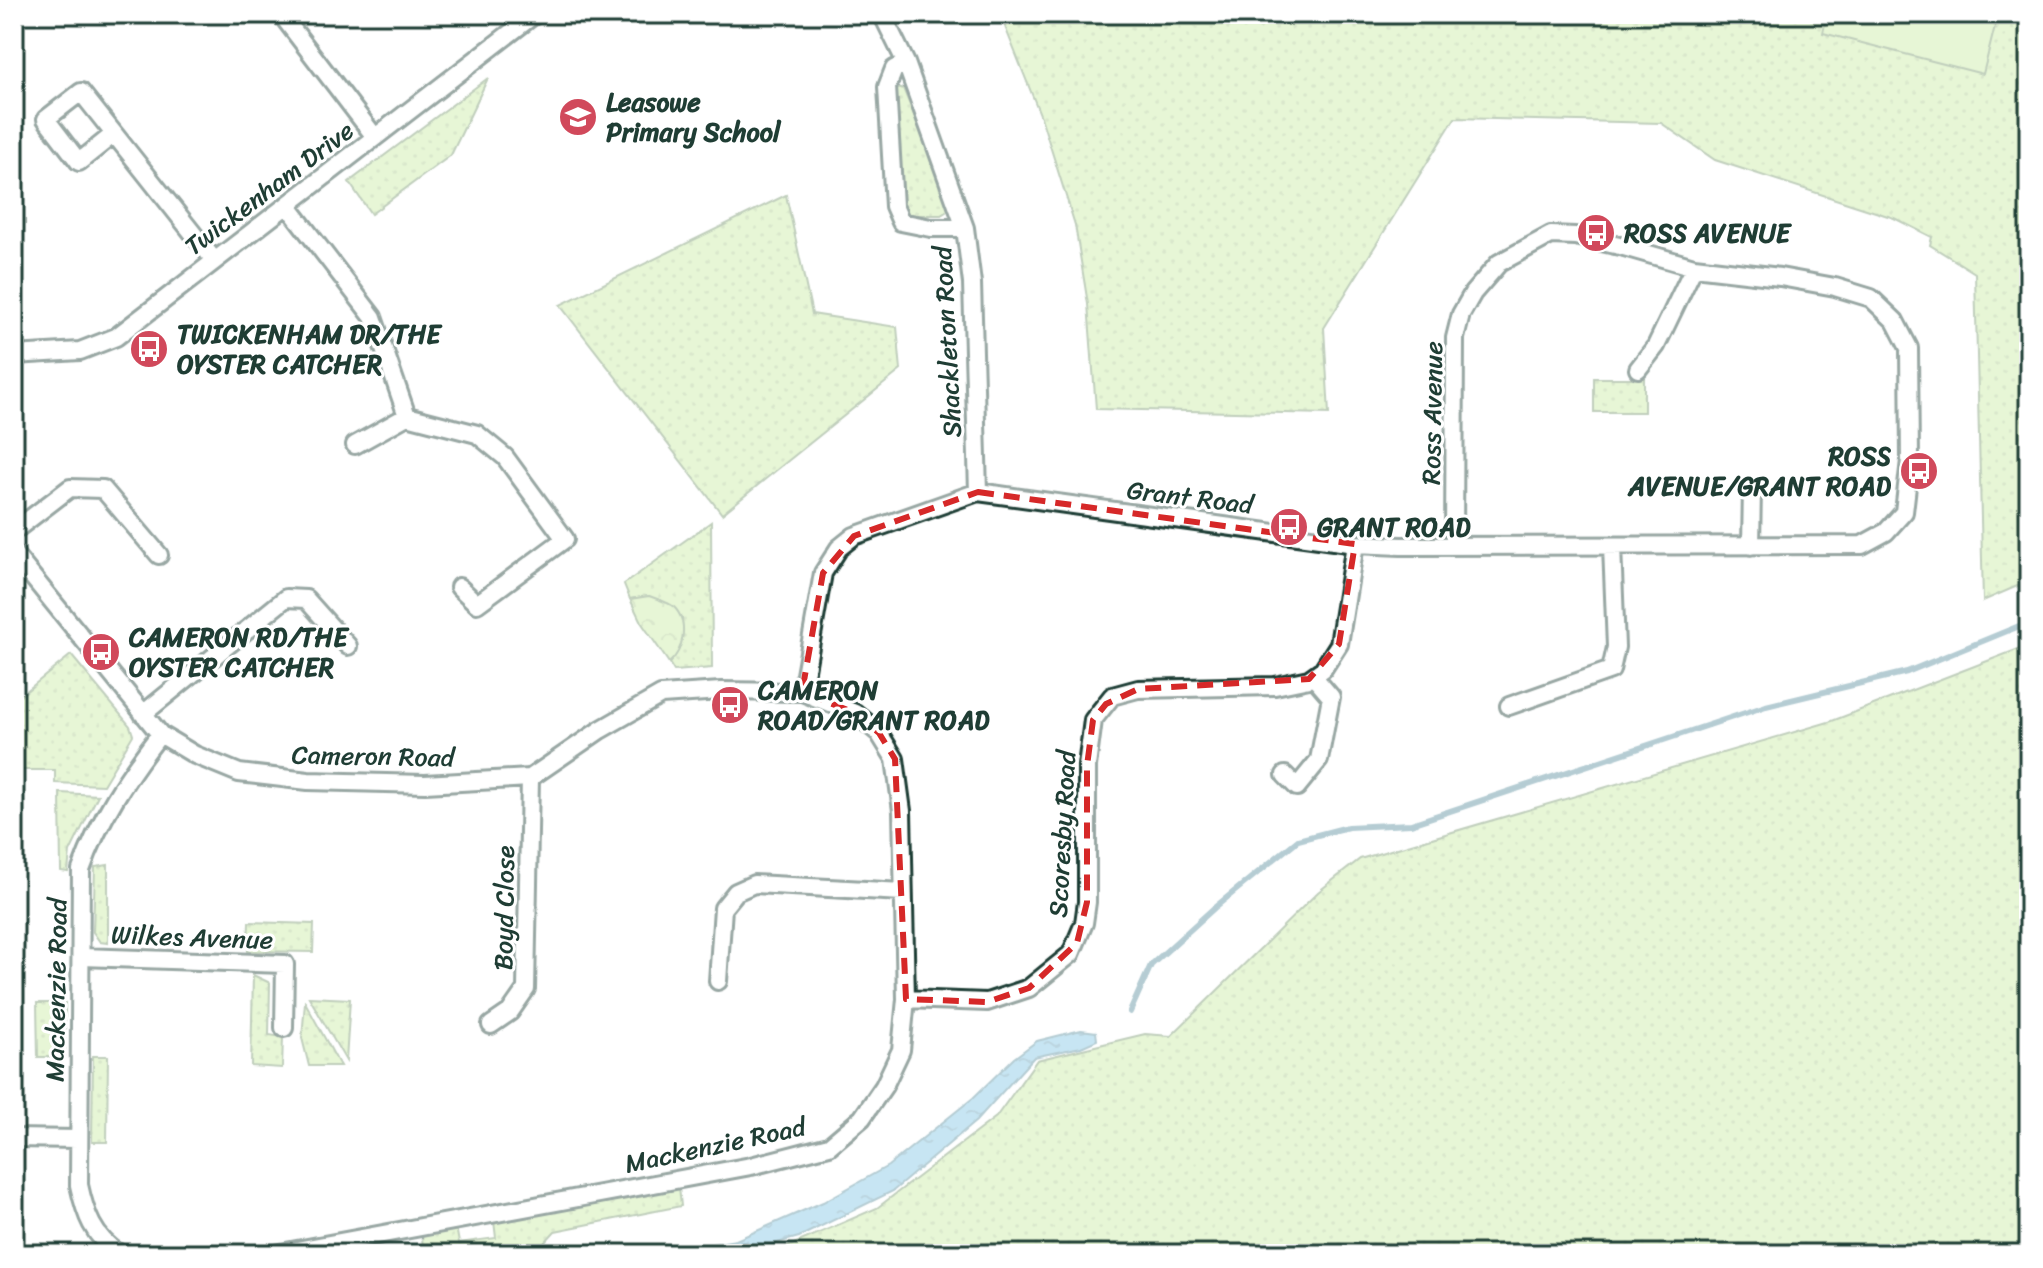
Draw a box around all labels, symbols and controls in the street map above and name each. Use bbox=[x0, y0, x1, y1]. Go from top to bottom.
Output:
place label: Leasowe Primary School bbox=[606, 79, 782, 155]
school or university icon: Leasowe Primary School bbox=[557, 96, 599, 138]
street label: Twickenham Drive bbox=[174, 108, 364, 268]
place label: ROSS AVENUE bbox=[1623, 210, 1793, 256]
bus stop icon: ROSS AVENUE bbox=[1575, 212, 1617, 254]
street label: Shackleton Road bbox=[919, 243, 975, 439]
place label: TWICKENHAM DR/THE OYSTER CATCHER bbox=[177, 311, 443, 387]
bus stop icon: TWICKENHAM DR/THE OYSTER CATCHER bbox=[128, 328, 170, 370]
street label: Ross Avenue bbox=[1408, 341, 1456, 485]
place label: ROSS AVENUE/GRANT ROAD bbox=[1627, 433, 1892, 509]
bus stop icon: ROSS AVENUE/GRANT ROAD bbox=[1898, 450, 1940, 492]
street label: Grant Road bbox=[1124, 466, 1258, 528]
place label: GRANT ROAD bbox=[1317, 504, 1471, 550]
bus stop icon: GRANT ROAD bbox=[1268, 506, 1310, 548]
place label: CAMERON RD/THE OYSTER CATCHER bbox=[128, 614, 350, 690]
bus stop icon: CAMERON RD/THE OYSTER CATCHER bbox=[80, 631, 122, 673]
place label: CAMERON ROAD/GRANT ROAD bbox=[757, 667, 990, 743]
bus stop icon: CAMERON ROAD/GRANT ROAD bbox=[709, 684, 751, 726]
street label: Cameron Road bbox=[291, 732, 457, 780]
street label: Scoresby Road bbox=[1035, 747, 1089, 919]
street label: Boyd Close bbox=[480, 845, 528, 971]
street label: Mackenzie Road bbox=[31, 895, 81, 1082]
street label: Wilkes Avenue bbox=[110, 911, 274, 963]
street label: Mackenzie Road bbox=[620, 1103, 812, 1187]

